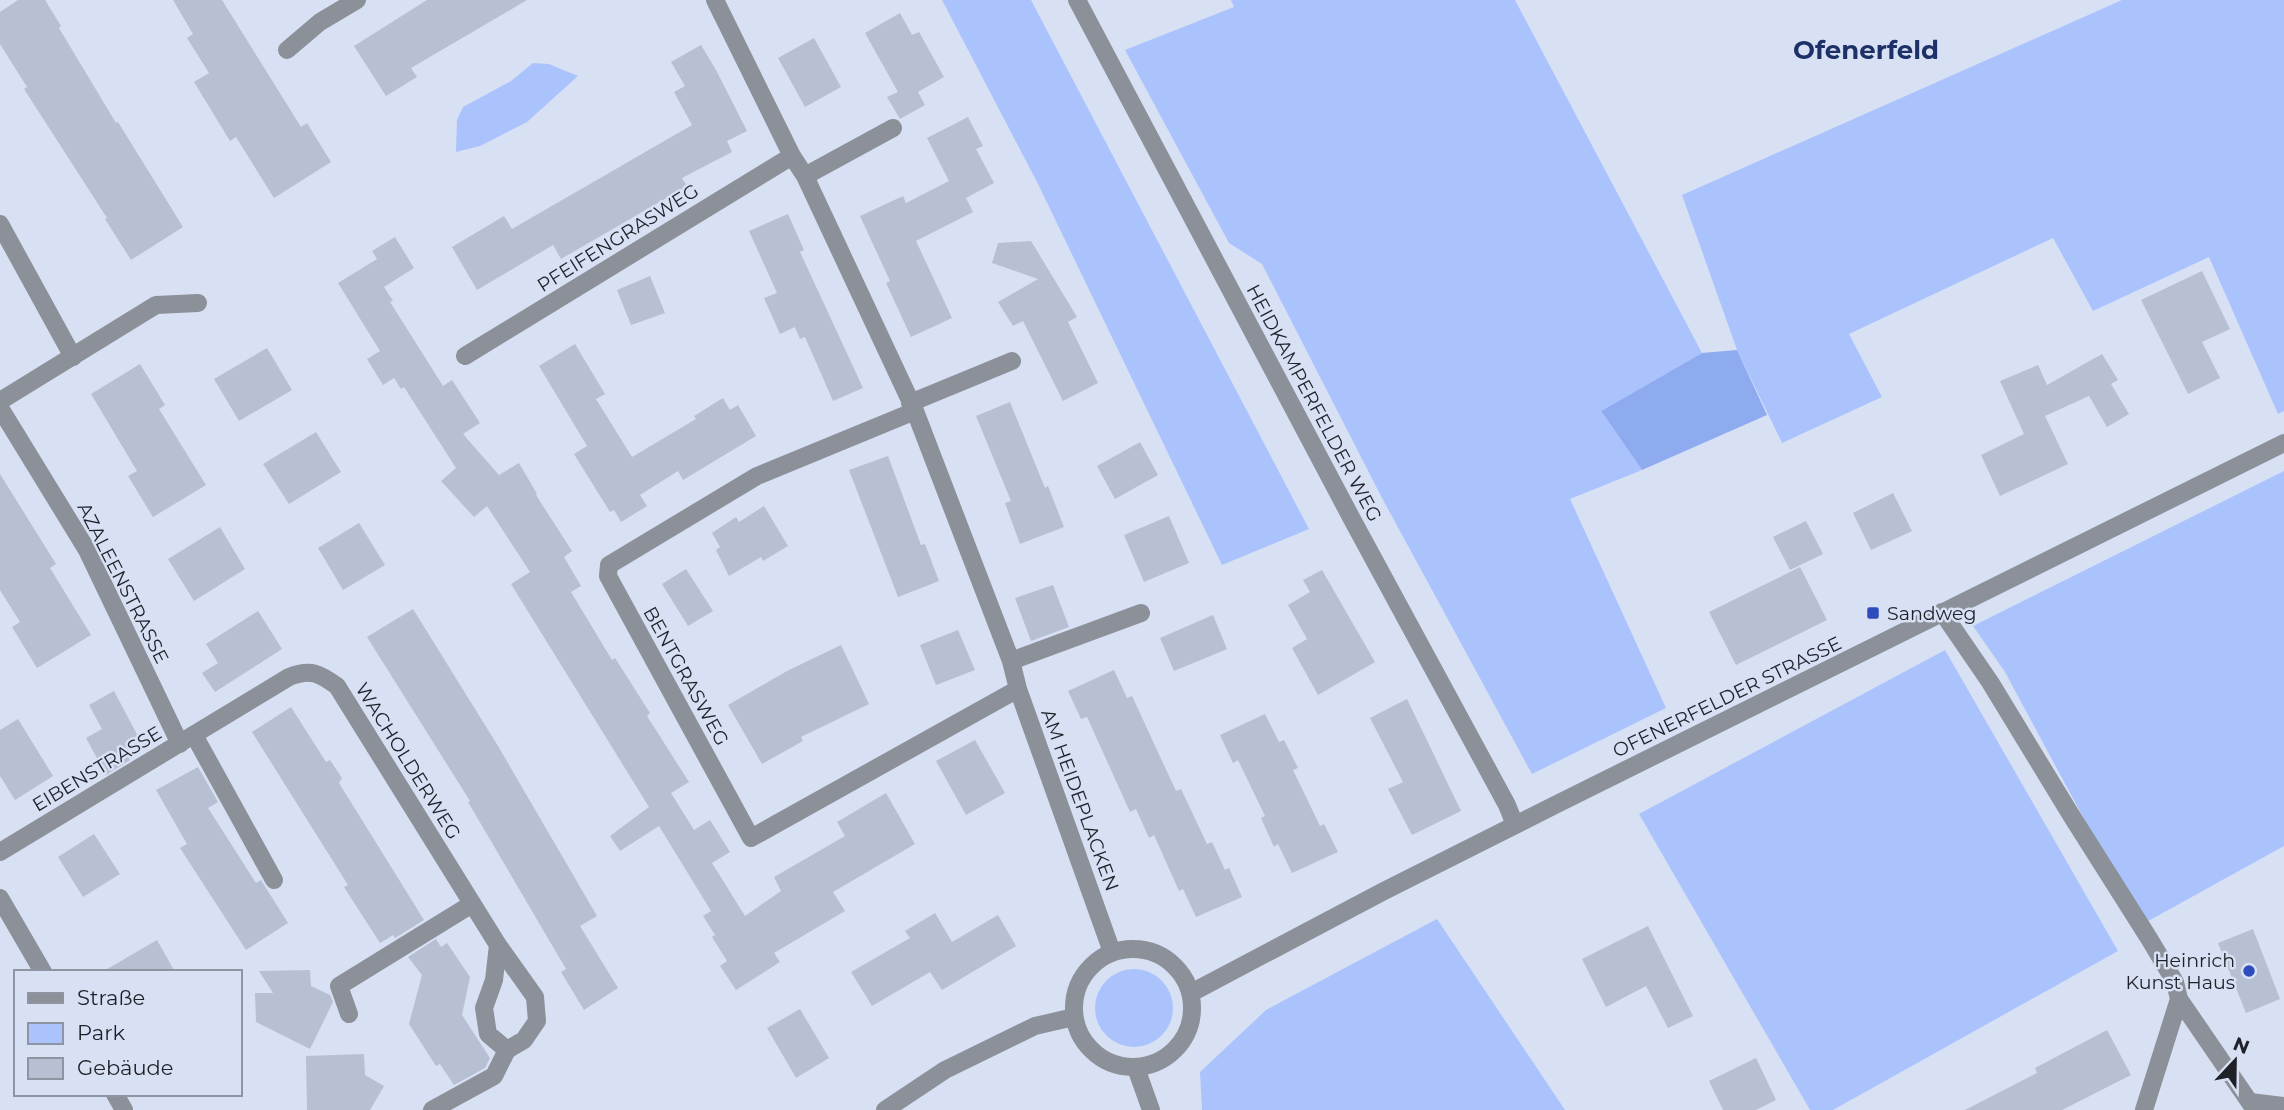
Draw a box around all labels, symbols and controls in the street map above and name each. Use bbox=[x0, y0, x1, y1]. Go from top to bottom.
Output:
district label: Ofenerfeld bbox=[1793, 34, 1939, 66]
street label: PFEIFENGRASWEG bbox=[533, 179, 703, 297]
street label: HEIDKAMPERFELDER WEG bbox=[1242, 280, 1386, 526]
street label: AZALEENSTRASSE bbox=[72, 499, 174, 667]
place label: Sandweg bbox=[1887, 602, 1977, 625]
street label: BENTGRASWEG bbox=[638, 603, 734, 749]
marker: Sandweg bbox=[1865, 605, 1881, 621]
street label: OFENERFELDER STRASSE bbox=[1609, 632, 1845, 762]
street label: WACHOLDERWEG bbox=[350, 678, 466, 844]
street label: AM HEIDEPLACKEN bbox=[1036, 706, 1124, 894]
street label: EIBENSTRASSE bbox=[28, 721, 166, 817]
place label: Heinrich Kunst Haus bbox=[2126, 949, 2235, 994]
marker: Heinrich Kunst Haus bbox=[2241, 963, 2257, 979]
legend bbox=[14, 970, 242, 1096]
text: Straße bbox=[77, 985, 145, 1010]
text: Park bbox=[77, 1020, 125, 1045]
north arrow bbox=[2200, 1026, 2270, 1096]
text: N bbox=[2230, 1032, 2253, 1059]
text: Gebäude bbox=[77, 1055, 174, 1080]

